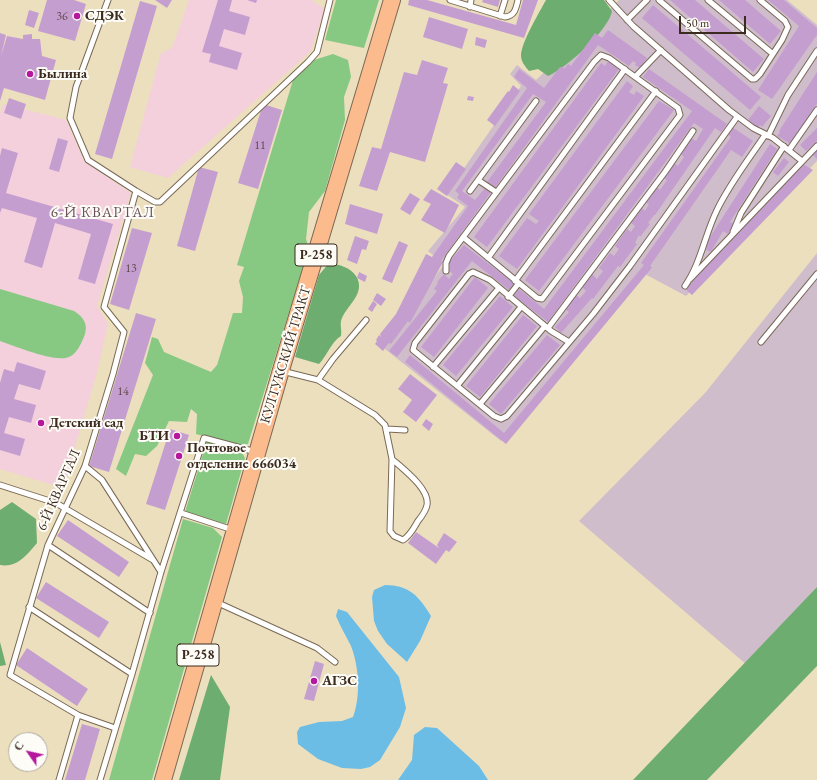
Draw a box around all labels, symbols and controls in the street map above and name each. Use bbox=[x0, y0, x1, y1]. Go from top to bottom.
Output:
place label: СДЭК bbox=[85, 8, 124, 24]
scale bar bbox=[681, 8, 748, 34]
house number: 36 bbox=[56, 10, 68, 24]
marker: СДЭК bbox=[72, 11, 82, 21]
text: 50 m bbox=[686, 15, 709, 31]
place label: Былина bbox=[38, 66, 87, 82]
marker: Былина bbox=[25, 69, 35, 79]
house number: 11 bbox=[254, 139, 266, 153]
district label: 6-Й КВАРТАЛ bbox=[51, 204, 155, 222]
road number: Р-258 bbox=[295, 244, 337, 266]
house number: 13 bbox=[125, 262, 137, 276]
street label: КУЛТУКСКИЙ ТРАКТ bbox=[257, 284, 315, 426]
house number: 14 bbox=[117, 385, 129, 399]
place label: Детский сад bbox=[49, 415, 123, 431]
marker: Детский сад bbox=[36, 418, 46, 428]
place label: БТИ bbox=[139, 428, 169, 444]
marker: БТИ bbox=[172, 431, 182, 441]
place label: Почтовое отделение 666034 bbox=[187, 440, 296, 472]
street label: 6-Й КВАРТАЛ bbox=[34, 447, 84, 533]
marker: Почтовое отделение 666034 bbox=[174, 451, 184, 461]
road number: Р-258 bbox=[177, 644, 219, 666]
place label: АГЗС bbox=[322, 673, 357, 689]
marker: АГЗС bbox=[309, 676, 319, 686]
north arrow bbox=[8, 732, 48, 772]
text: С bbox=[11, 739, 27, 753]

